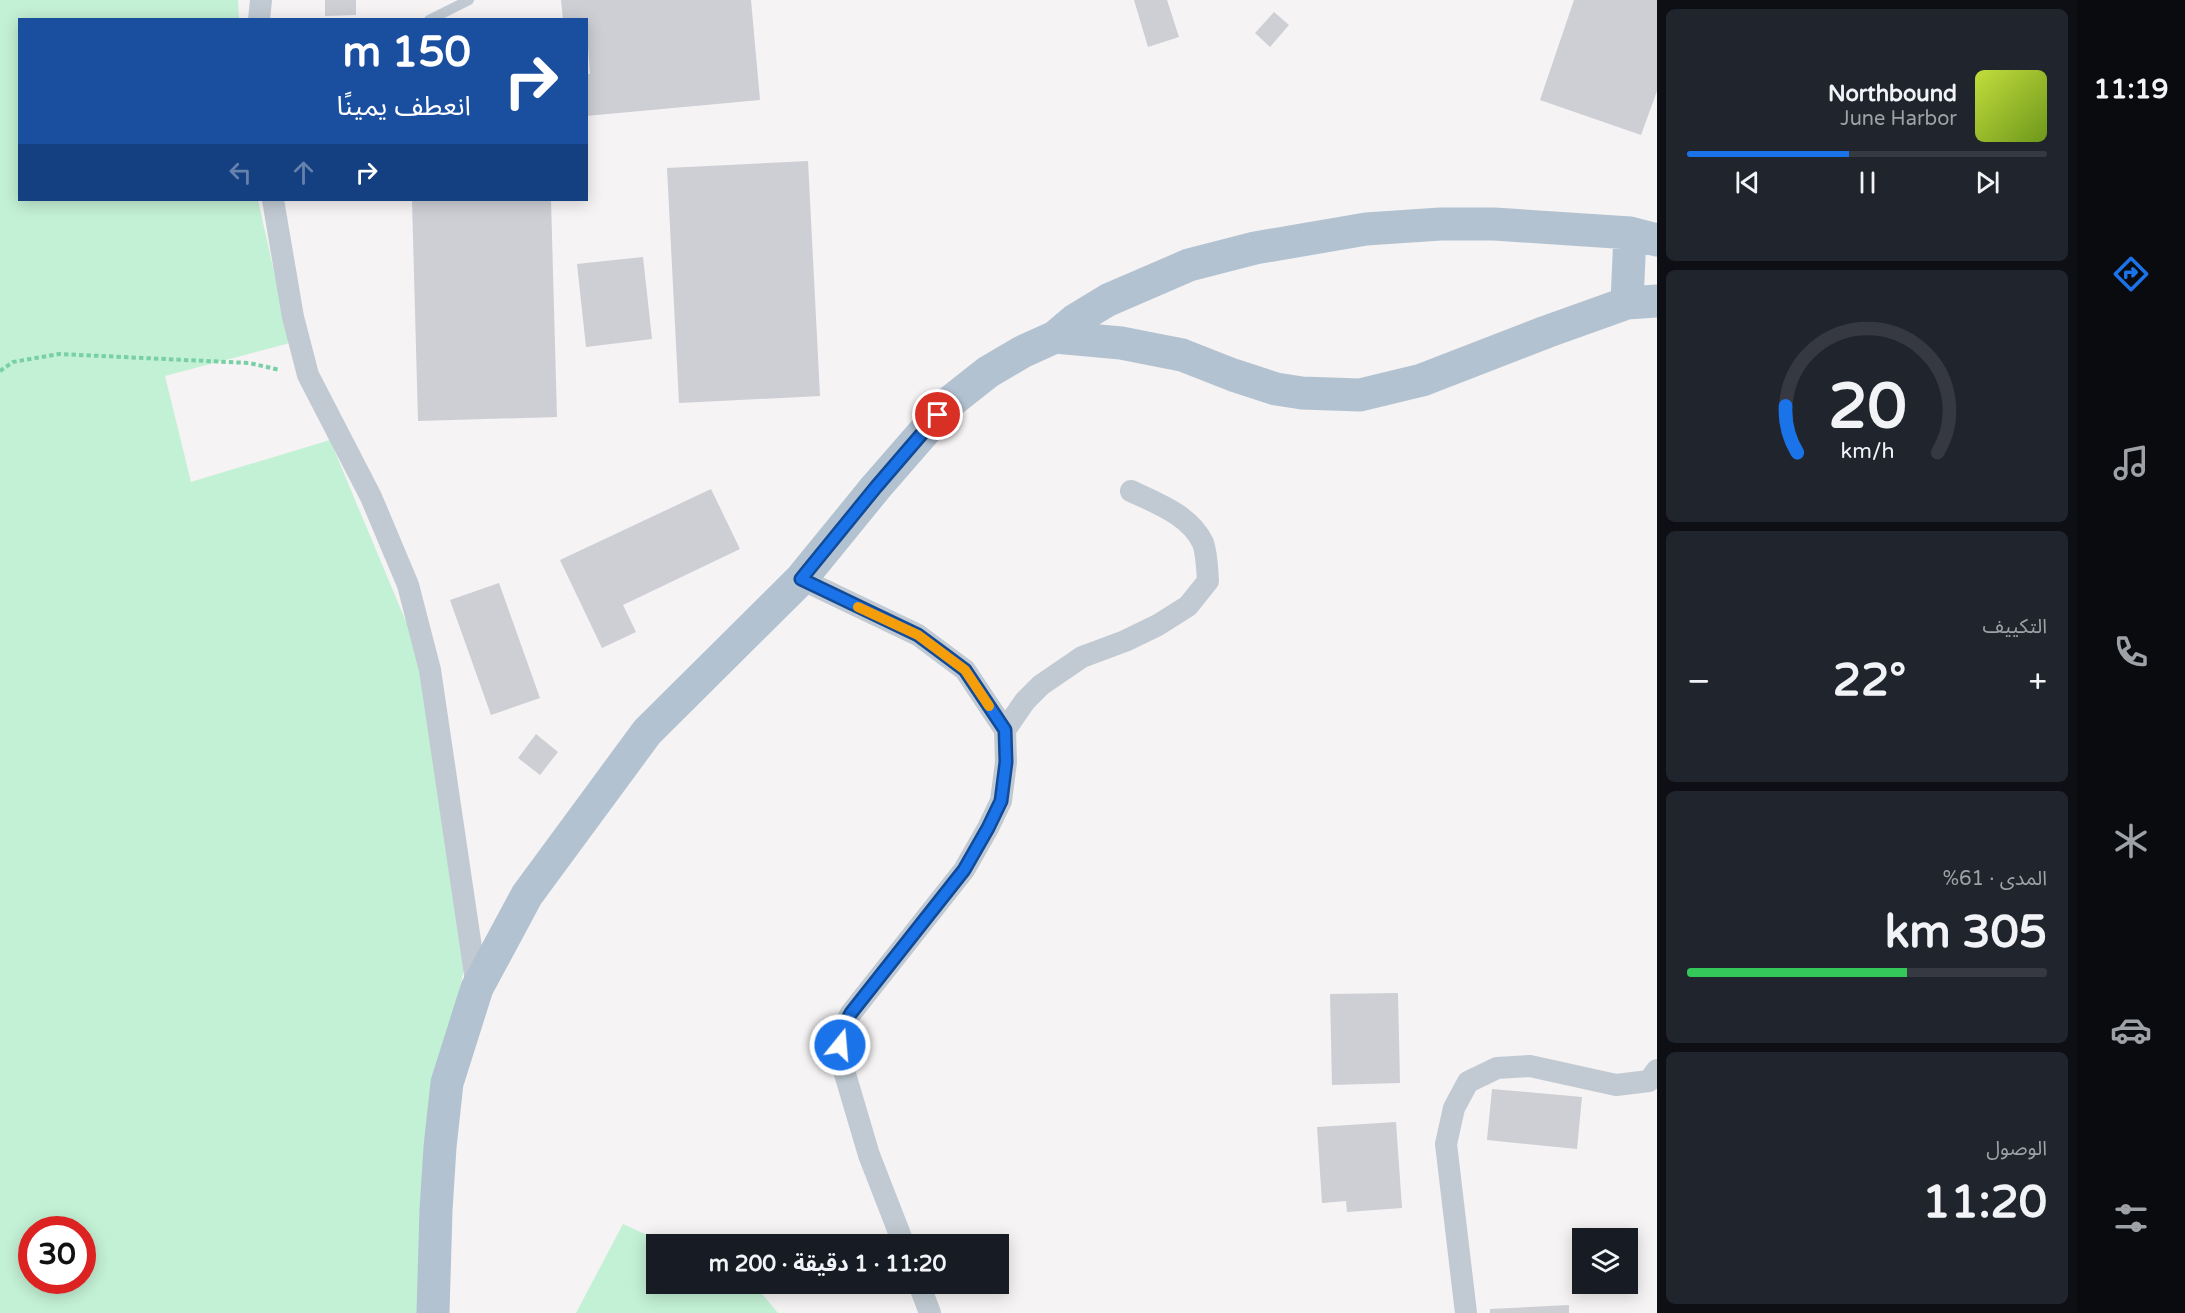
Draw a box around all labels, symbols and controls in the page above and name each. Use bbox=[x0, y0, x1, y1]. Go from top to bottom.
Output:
text: 150 m bbox=[342, 27, 471, 78]
icon: right bbox=[492, 42, 570, 120]
text: 11:19 bbox=[2094, 73, 2168, 106]
text: Northbound bbox=[1828, 81, 1957, 107]
text: انعطف يمينًا bbox=[337, 90, 471, 123]
text: June Harbor bbox=[1840, 107, 1957, 131]
icon: left bbox=[224, 156, 257, 189]
icon: ahead bbox=[287, 156, 320, 189]
icon: right bbox=[350, 156, 383, 189]
icon: previous bbox=[1731, 166, 1764, 199]
icon: pause bbox=[1851, 166, 1884, 199]
icon: next bbox=[1971, 166, 2004, 199]
icon: directions bbox=[2110, 253, 2152, 295]
text: 20 bbox=[1828, 370, 1906, 445]
pin bbox=[912, 389, 963, 440]
icon: arrive bbox=[921, 398, 954, 431]
text: km/h bbox=[1840, 438, 1894, 464]
icon: music bbox=[2110, 442, 2152, 484]
text: التكييف bbox=[1983, 615, 2047, 639]
icon: phone bbox=[2110, 631, 2152, 673]
text: 22° bbox=[1833, 654, 1906, 708]
text: − bbox=[1687, 662, 1711, 701]
text: + bbox=[2028, 662, 2047, 701]
icon: climate bbox=[2110, 820, 2152, 862]
text: المدى · 61% bbox=[1943, 867, 2047, 891]
text: 305 km bbox=[1885, 906, 2047, 960]
icon: car bbox=[2110, 1009, 2152, 1051]
position arrow bbox=[808, 1013, 872, 1077]
text: الوصول bbox=[1986, 1137, 2047, 1161]
text: 11:20 bbox=[1922, 1176, 2047, 1230]
icon: filters bbox=[2110, 1197, 2152, 1239]
speed limit sign: 30 bbox=[18, 1216, 96, 1294]
map controls bbox=[1572, 1228, 1638, 1294]
button: layers bbox=[1572, 1228, 1638, 1294]
text: 11:20 · 1 دقيقة · 200 m bbox=[709, 1251, 946, 1277]

